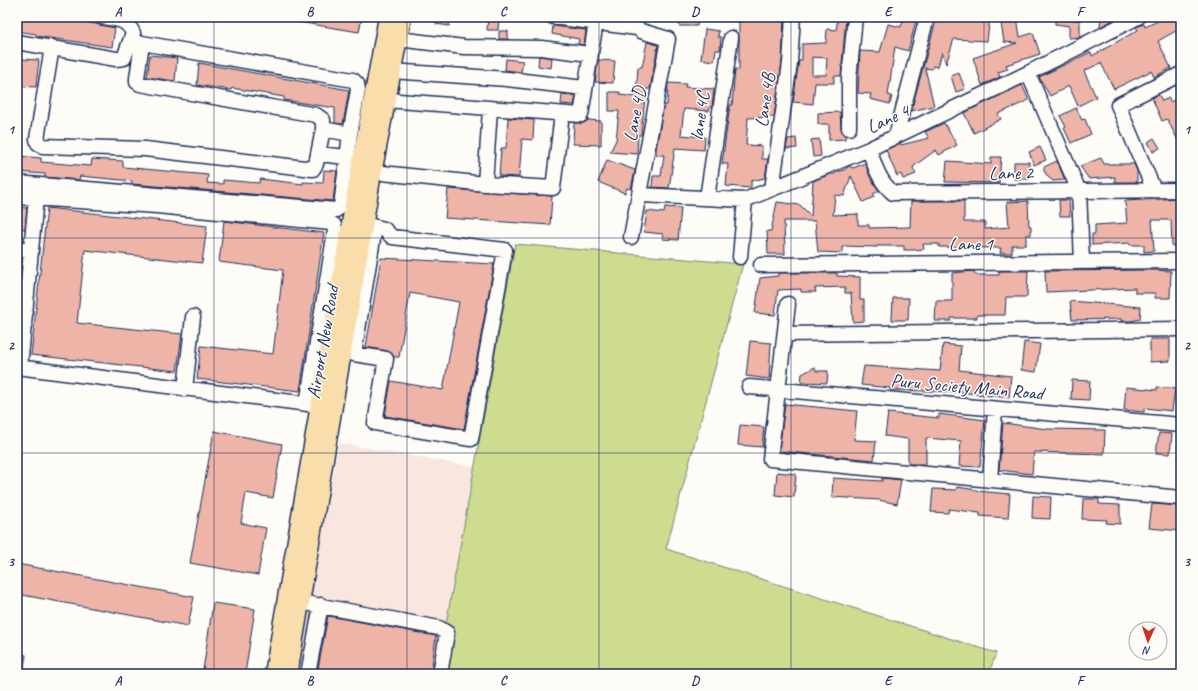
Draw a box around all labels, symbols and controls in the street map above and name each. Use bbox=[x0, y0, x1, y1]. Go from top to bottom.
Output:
text: A bbox=[115, 4, 123, 20]
text: B bbox=[307, 4, 315, 20]
text: C bbox=[500, 4, 508, 20]
text: D bbox=[691, 4, 700, 20]
text: E bbox=[885, 4, 894, 20]
text: F bbox=[1077, 4, 1086, 20]
street label: Lane 4B bbox=[749, 70, 781, 128]
street label: Lane 4D bbox=[618, 83, 652, 143]
street label: lane 4C bbox=[685, 88, 716, 142]
street label: Lane 4 bbox=[863, 98, 915, 139]
text: 1 bbox=[8, 122, 16, 138]
text: 1 bbox=[1184, 122, 1192, 138]
street label: Lane 2 bbox=[989, 161, 1035, 185]
street label: Lane 1 bbox=[949, 232, 995, 256]
street label: Airport New Road bbox=[301, 281, 345, 401]
text: 2 bbox=[8, 338, 15, 354]
text: 2 bbox=[1184, 338, 1191, 354]
street label: Puru Society Main Road bbox=[890, 368, 1047, 406]
text: 3 bbox=[8, 554, 15, 570]
text: 3 bbox=[1184, 554, 1191, 570]
north arrow bbox=[1128, 621, 1168, 661]
text: N bbox=[1142, 644, 1151, 658]
text: A bbox=[115, 673, 123, 689]
text: B bbox=[307, 673, 315, 689]
text: C bbox=[500, 673, 508, 689]
text: D bbox=[691, 673, 700, 689]
text: E bbox=[885, 673, 894, 689]
text: F bbox=[1077, 673, 1086, 689]

